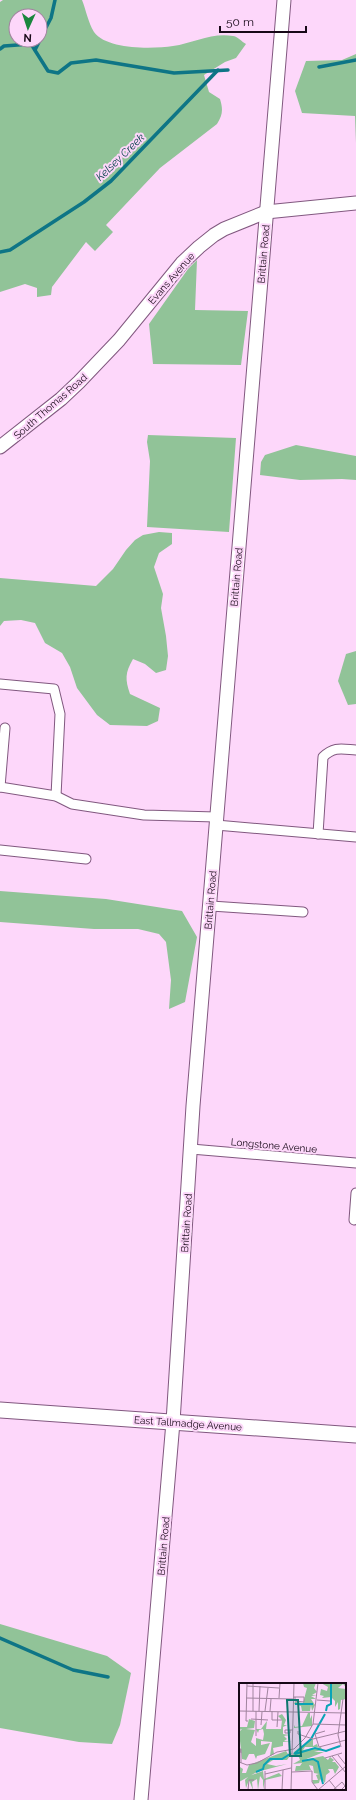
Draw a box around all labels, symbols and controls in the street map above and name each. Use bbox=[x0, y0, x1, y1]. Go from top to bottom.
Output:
north arrow bbox=[8, 8, 48, 48]
scale bar bbox=[220, 8, 306, 34]
text: 50 m bbox=[226, 15, 254, 29]
text: N bbox=[23, 31, 32, 44]
water label: Kelsey Creek bbox=[93, 131, 147, 184]
street label: Brittain Road bbox=[255, 224, 272, 284]
street label: Evans Avenue bbox=[146, 250, 197, 306]
street label: South Thomas Road bbox=[12, 372, 89, 441]
street label: Brittain Road bbox=[228, 547, 245, 607]
street label: Brittain Road bbox=[202, 870, 219, 930]
street label: Longstone Avenue bbox=[230, 1136, 318, 1155]
street label: Brittain Road bbox=[179, 1193, 194, 1253]
street label: East Tallmadge Avenue bbox=[134, 1414, 242, 1433]
street label: Brittain Road bbox=[155, 1516, 172, 1576]
inset map bbox=[239, 1683, 346, 1790]

